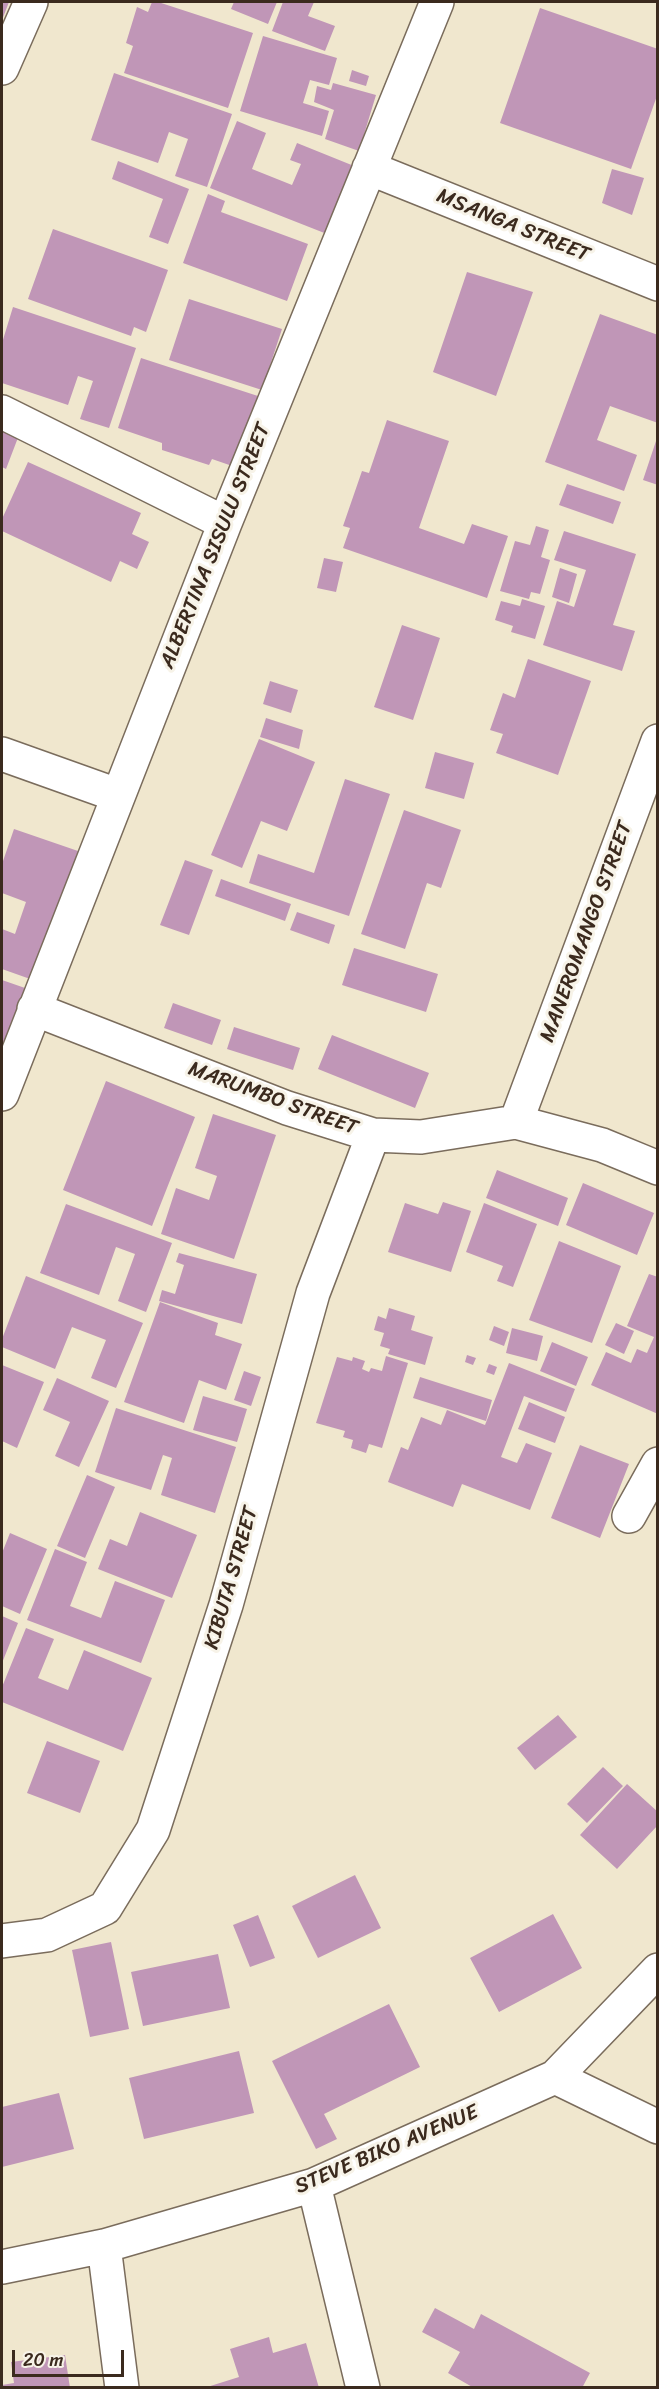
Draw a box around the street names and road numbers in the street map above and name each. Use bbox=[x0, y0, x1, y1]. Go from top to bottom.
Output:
street label: MSANGA STREET bbox=[433, 184, 593, 268]
street label: ALBERTINA SISULU STREET bbox=[155, 420, 277, 672]
street label: MANEROMANGO STREET bbox=[535, 818, 639, 1046]
street label: MARUMBO STREET bbox=[185, 1057, 361, 1141]
street label: KIBUTA STREET bbox=[200, 1504, 264, 1652]
street label: STEVE BIKO AVENUE bbox=[292, 2100, 482, 2200]

